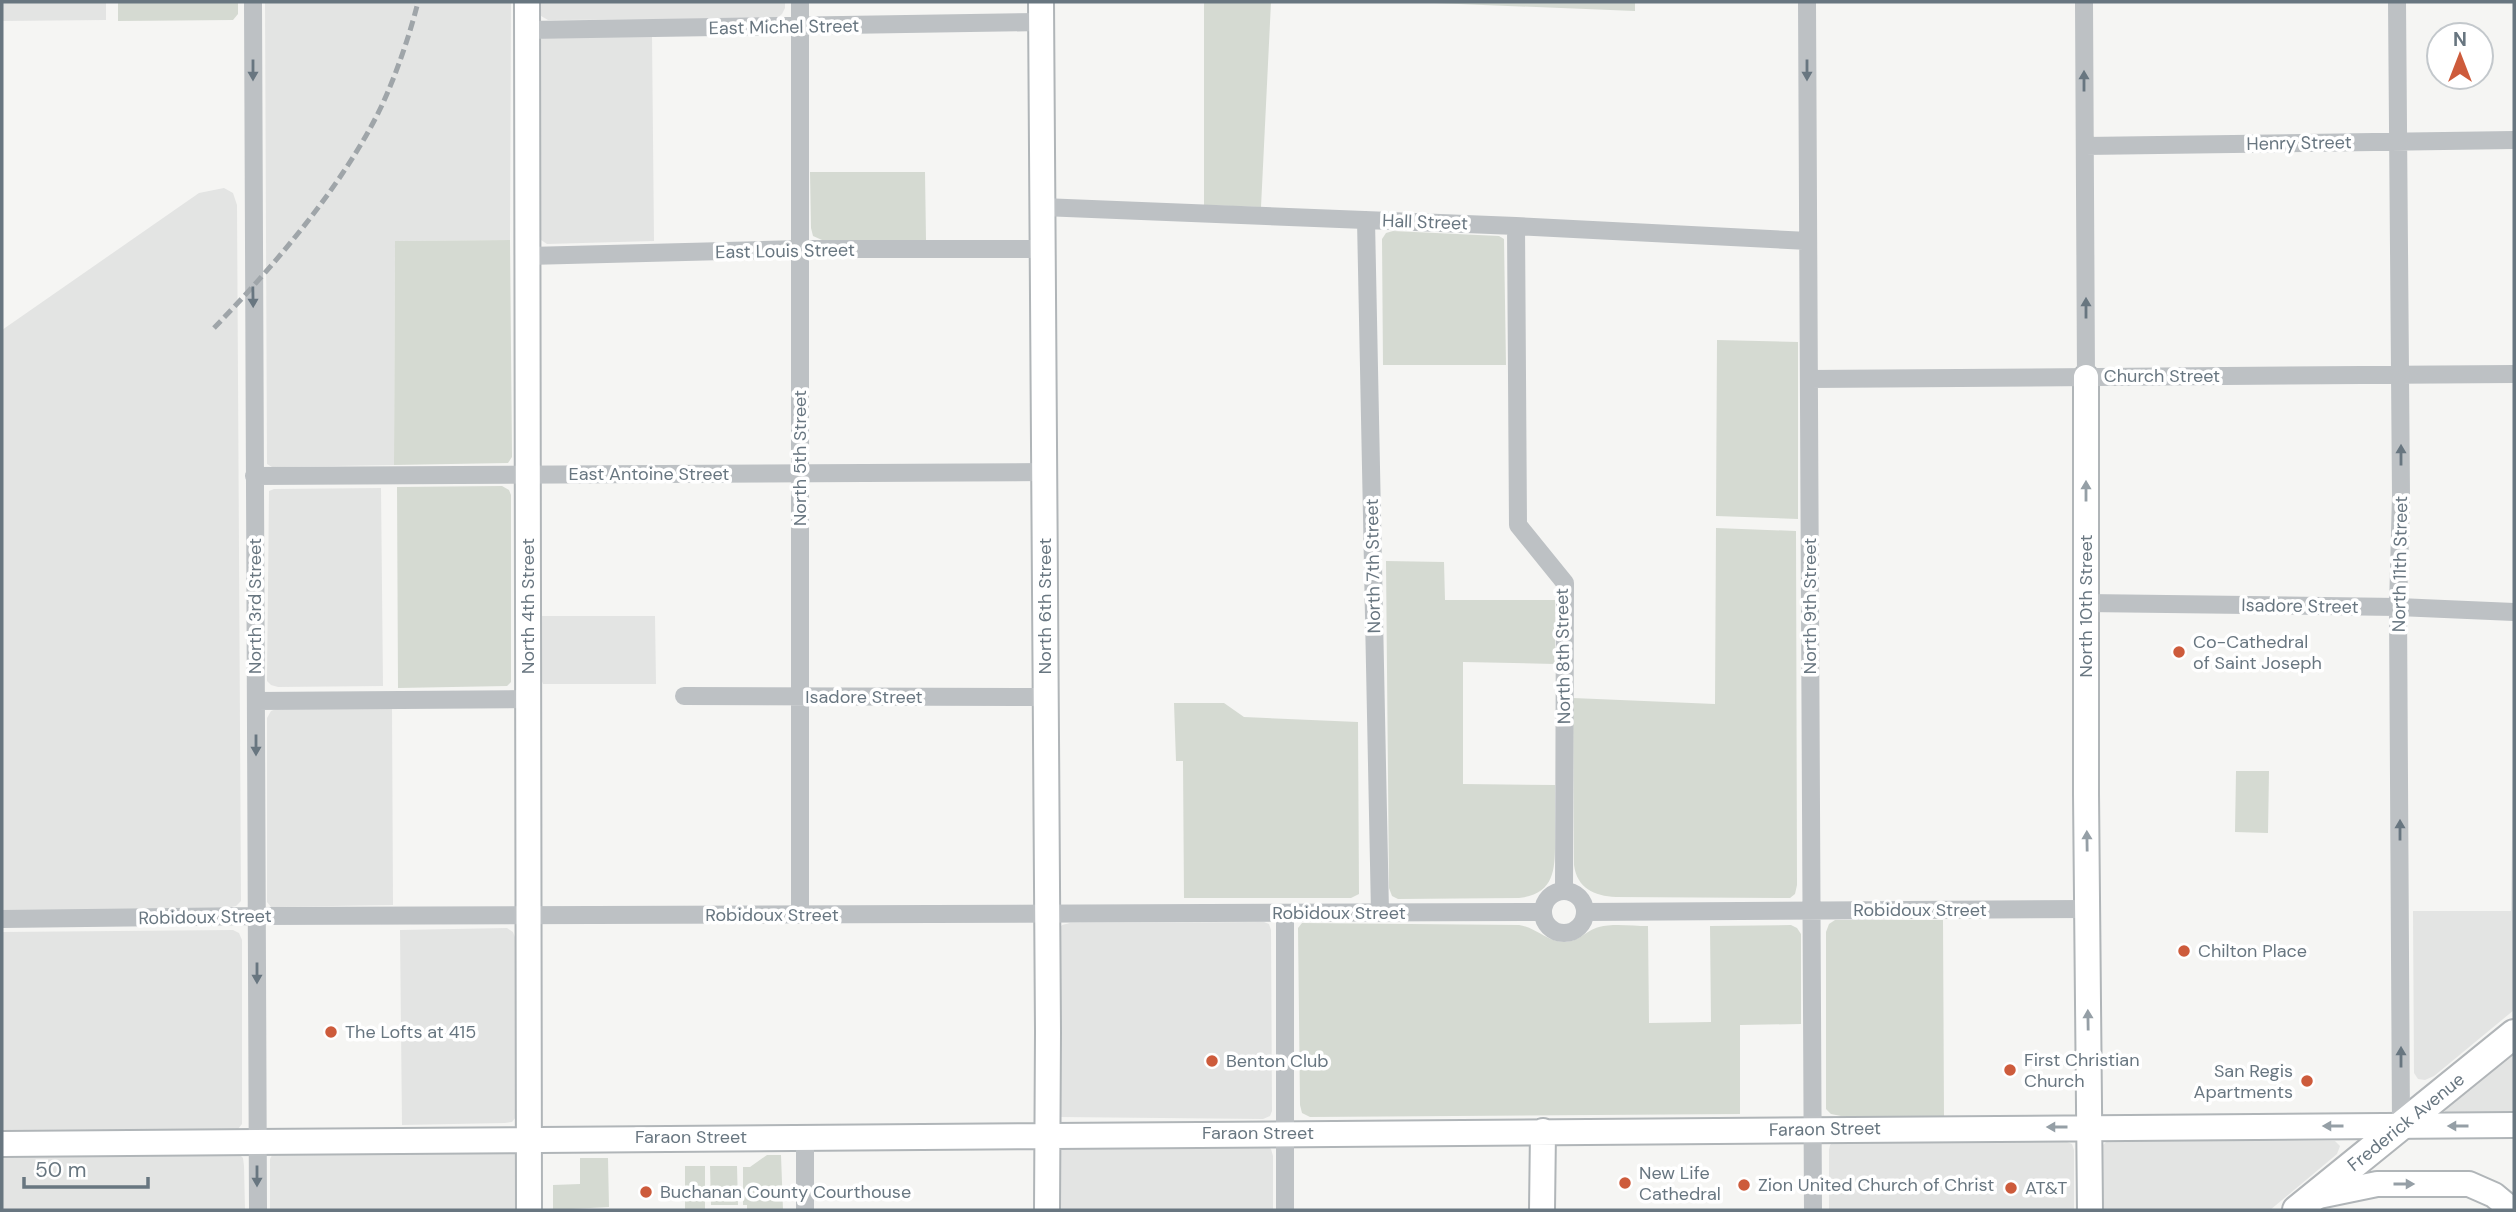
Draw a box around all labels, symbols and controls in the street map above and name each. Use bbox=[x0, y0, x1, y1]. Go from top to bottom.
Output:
street label: East Michel Street bbox=[709, 14, 859, 40]
north arrow bbox=[2425, 21, 2495, 91]
text: N bbox=[2453, 27, 2467, 52]
one-way arrow bbox=[247, 59, 259, 81]
one-way arrow bbox=[1801, 59, 1813, 81]
one-way arrow bbox=[2078, 70, 2090, 92]
street label: Henry Street bbox=[2246, 130, 2352, 156]
street label: Hall Street bbox=[1382, 209, 1468, 235]
street label: East Louis Street bbox=[715, 238, 855, 264]
one-way arrow bbox=[247, 287, 258, 309]
one-way arrow bbox=[2080, 297, 2092, 319]
street label: Church Street bbox=[2104, 364, 2220, 388]
street label: North 5th Street bbox=[788, 390, 812, 526]
one-way arrow bbox=[2395, 444, 2407, 466]
street label: East Antoine Street bbox=[569, 462, 729, 486]
one-way arrow bbox=[2080, 479, 2092, 501]
street label: North 11th Street bbox=[2387, 496, 2413, 632]
street label: North 7th Street bbox=[1360, 498, 1386, 634]
street label: North 10th Street bbox=[2074, 534, 2098, 678]
street label: North 3rd Street bbox=[243, 538, 267, 674]
street label: North 4th Street bbox=[516, 538, 540, 674]
street label: North 6th Street bbox=[1033, 538, 1057, 674]
street label: North 9th Street bbox=[1798, 538, 1822, 674]
street label: North 8th Street bbox=[1550, 588, 1576, 724]
street label: Isadore Street bbox=[2241, 593, 2359, 619]
place label: Co-Cathedral of Saint Joseph bbox=[2193, 630, 2322, 675]
marker: Co-Cathedral of Saint Joseph bbox=[2171, 644, 2187, 660]
street label: Isadore Street bbox=[805, 685, 923, 709]
one-way arrow bbox=[250, 735, 262, 757]
one-way arrow bbox=[2394, 819, 2405, 841]
one-way arrow bbox=[2081, 829, 2093, 851]
street label: Robidoux Street bbox=[1853, 898, 1987, 922]
street label: Robidoux Street bbox=[1272, 901, 1406, 925]
street label: Robidoux Street bbox=[705, 903, 839, 927]
street label: Robidoux Street bbox=[138, 904, 272, 930]
place label: Chilton Place bbox=[2198, 939, 2307, 963]
marker: Chilton Place bbox=[2176, 943, 2192, 959]
one-way arrow bbox=[251, 962, 263, 984]
one-way arrow bbox=[2083, 1008, 2094, 1030]
place label: The Lofts at 415 bbox=[345, 1020, 476, 1044]
marker: The Lofts at 415 bbox=[323, 1024, 339, 1040]
one-way arrow bbox=[2395, 1046, 2407, 1068]
place label: First Christian Church bbox=[2024, 1048, 2139, 1093]
place label: Benton Club bbox=[1226, 1049, 1329, 1073]
marker: Benton Club bbox=[1204, 1053, 1220, 1069]
place label: San Regis Apartments bbox=[2194, 1059, 2293, 1104]
marker: First Christian Church bbox=[2002, 1062, 2018, 1078]
street label: Frederick Avenue bbox=[2342, 1067, 2470, 1177]
marker: San Regis Apartments bbox=[2299, 1073, 2315, 1089]
street label: Faraon Street bbox=[1769, 1116, 1881, 1142]
one-way arrow bbox=[2322, 1120, 2344, 1132]
one-way arrow bbox=[2447, 1120, 2469, 1132]
street label: Faraon Street bbox=[1202, 1121, 1314, 1145]
one-way arrow bbox=[2045, 1121, 2067, 1133]
street label: Faraon Street bbox=[635, 1125, 747, 1149]
scale bar bbox=[24, 1146, 149, 1190]
text: 50 m bbox=[35, 1156, 86, 1184]
place label: New Life Cathedral bbox=[1639, 1161, 1721, 1206]
one-way arrow bbox=[251, 1165, 263, 1187]
place label: Zion United Church of Christ bbox=[1758, 1173, 1994, 1197]
marker: New Life Cathedral bbox=[1617, 1175, 1633, 1191]
place label: AT&T bbox=[2025, 1176, 2067, 1200]
marker: Zion United Church of Christ bbox=[1736, 1177, 1752, 1193]
one-way arrow bbox=[2394, 1178, 2416, 1190]
place label: Buchanan County Courthouse bbox=[660, 1180, 911, 1204]
marker: AT&T bbox=[2003, 1180, 2019, 1196]
marker: Buchanan County Courthouse bbox=[638, 1184, 654, 1200]

